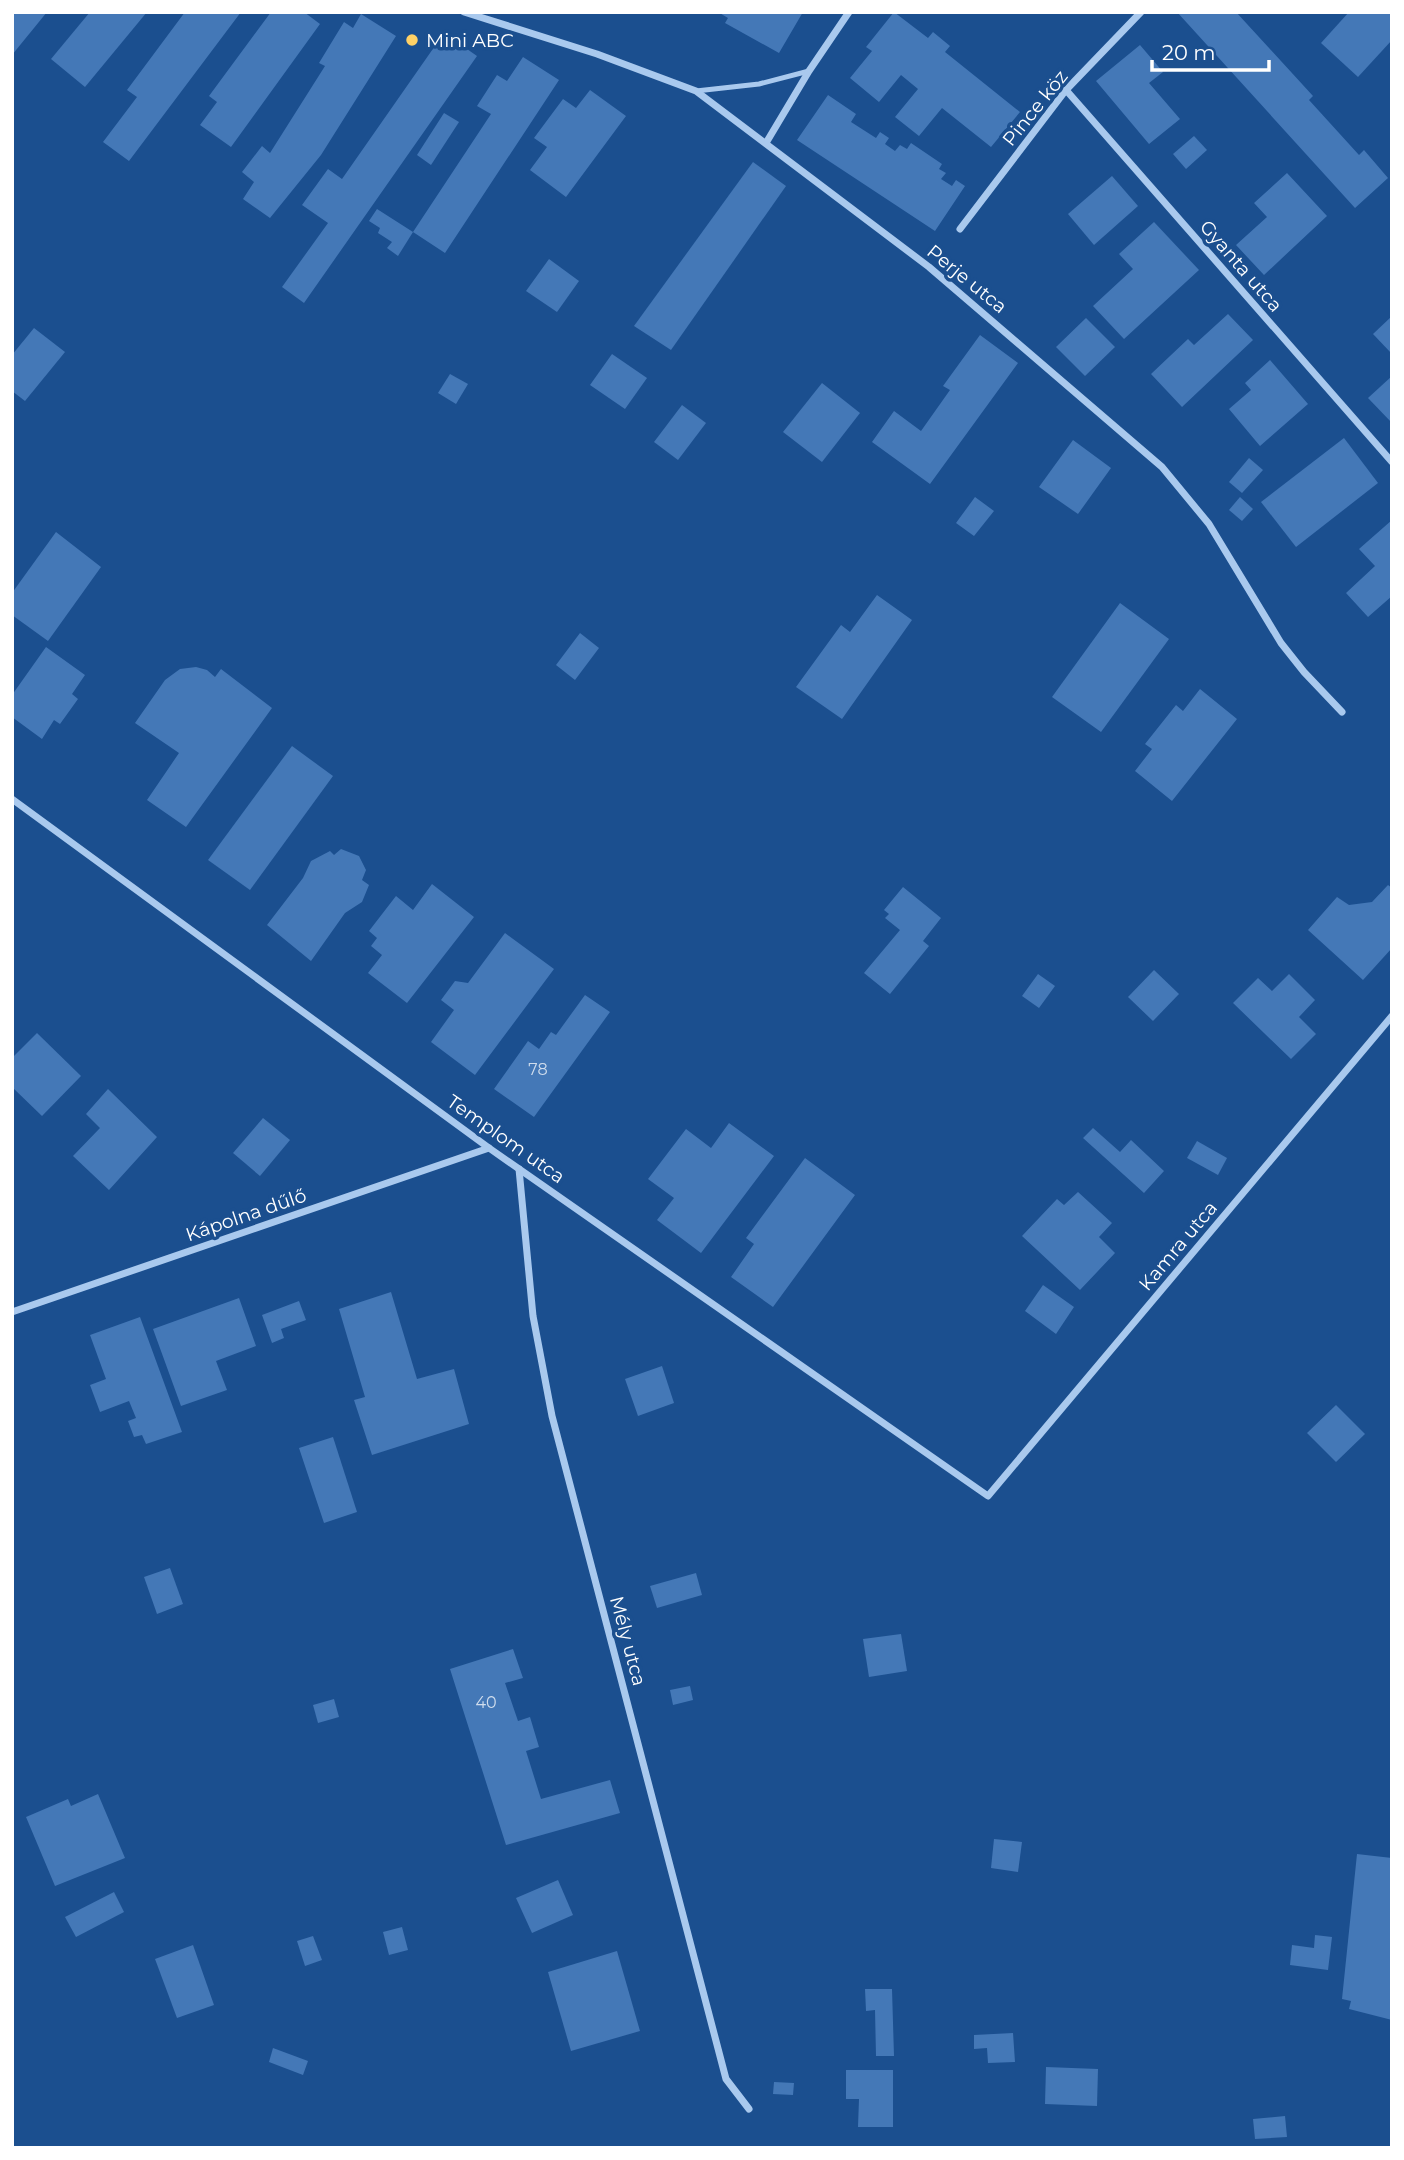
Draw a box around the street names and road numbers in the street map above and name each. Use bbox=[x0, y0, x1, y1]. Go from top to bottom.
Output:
street label: Pince köz bbox=[997, 65, 1073, 151]
street label: Gyanta utca bbox=[1195, 215, 1287, 317]
street label: Perje utca bbox=[922, 240, 1012, 318]
street label: Templom utca bbox=[443, 1090, 569, 1188]
street label: Kápolna dűlő bbox=[183, 1184, 309, 1246]
street label: Kamra utca bbox=[1134, 1197, 1222, 1295]
street label: Mély utca bbox=[605, 1594, 651, 1688]

